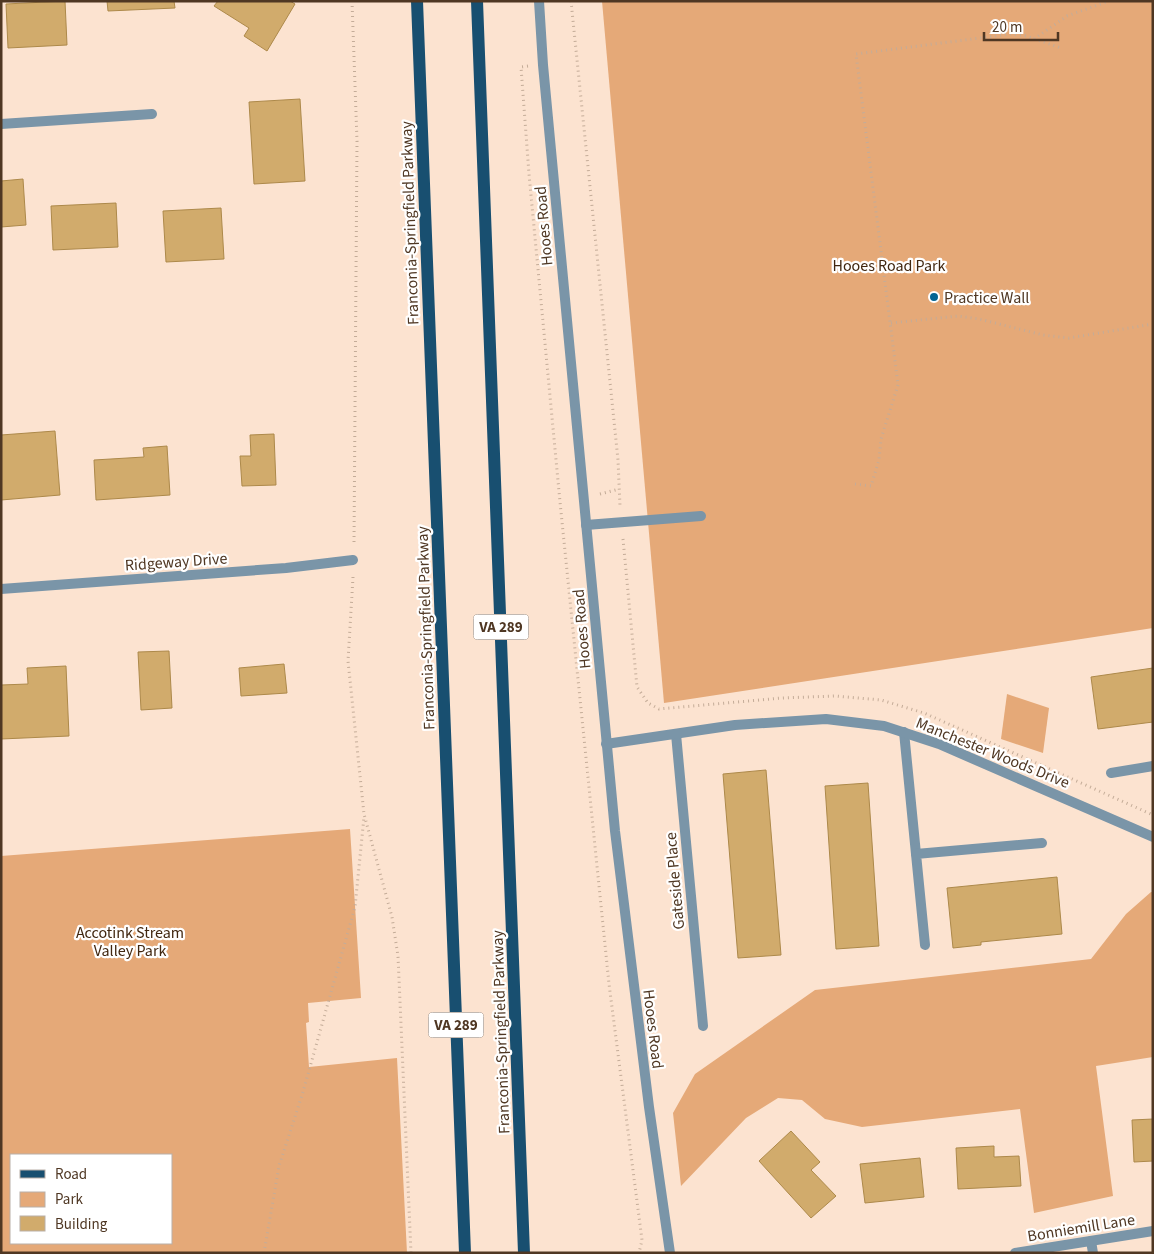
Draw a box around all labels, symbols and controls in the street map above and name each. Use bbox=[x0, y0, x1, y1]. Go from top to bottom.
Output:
scale bar bbox=[984, 10, 1058, 42]
text: 20 m bbox=[992, 17, 1022, 38]
street label: Franconia-Springfield Parkway bbox=[395, 120, 425, 325]
street label: Hooes Road bbox=[530, 185, 558, 267]
park label: Hooes Road Park bbox=[832, 255, 946, 277]
place label: Practice Wall bbox=[944, 287, 1029, 309]
marker: Practice Wall bbox=[928, 291, 940, 303]
street label: Franconia-Springfield Parkway bbox=[411, 525, 441, 730]
street label: Ridgeway Drive bbox=[124, 547, 228, 577]
street label: Hooes Road bbox=[568, 588, 596, 670]
road number: VA 289 bbox=[474, 614, 528, 640]
street label: Manchester Woods Drive bbox=[912, 712, 1073, 794]
street label: Gateside Place bbox=[660, 831, 690, 930]
park label: Accotink Stream Valley Park bbox=[76, 922, 184, 962]
street label: Franconia-Springfield Parkway bbox=[486, 929, 516, 1134]
street label: Hooes Road bbox=[637, 988, 669, 1070]
road number: VA 289 bbox=[428, 1012, 484, 1038]
legend bbox=[10, 1154, 172, 1244]
text: Road bbox=[55, 1164, 87, 1185]
text: Park bbox=[55, 1189, 84, 1210]
street label: Bonniemill Lane bbox=[1026, 1209, 1137, 1247]
text: Building bbox=[55, 1214, 108, 1235]

